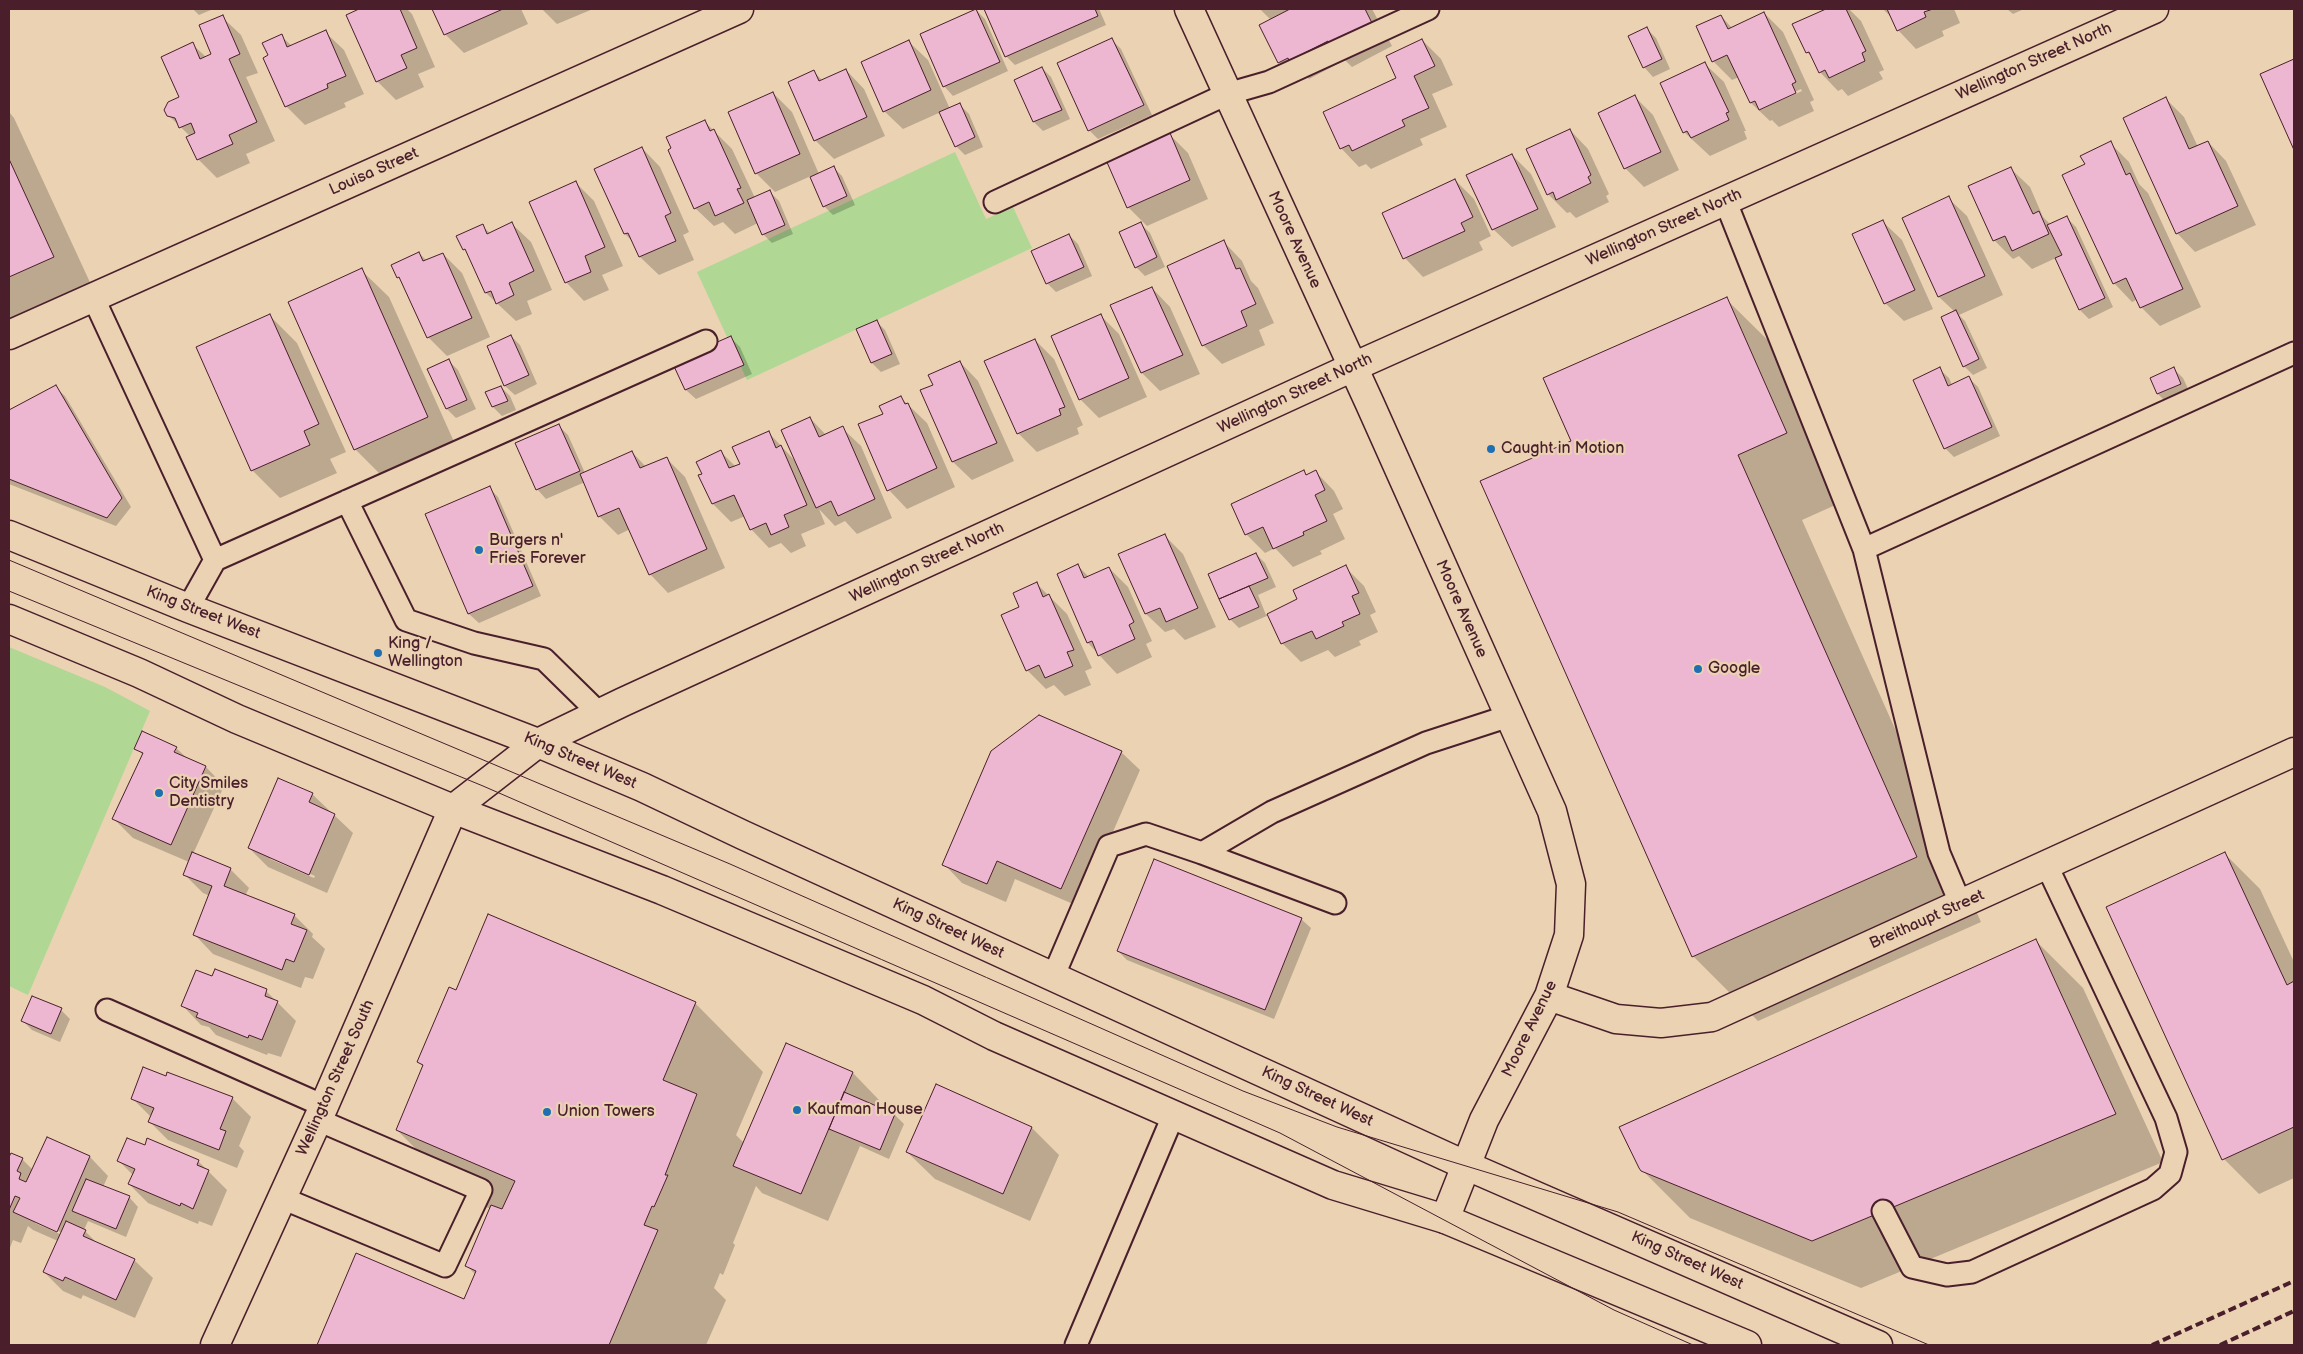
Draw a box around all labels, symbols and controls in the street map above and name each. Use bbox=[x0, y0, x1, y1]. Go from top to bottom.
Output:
street label: Wellington Street North bbox=[1953, 19, 2115, 105]
street label: Louisa Street bbox=[326, 144, 422, 200]
street label: Wellington Street North bbox=[1583, 185, 1745, 271]
street label: Moore Avenue bbox=[1263, 188, 1325, 292]
street label: Wellington Street North bbox=[1215, 350, 1375, 438]
place label: Caught in Motion bbox=[1501, 439, 1624, 459]
marker: Caught in Motion bbox=[1485, 443, 1497, 455]
street label: Wellington Street North bbox=[847, 519, 1007, 607]
place label: Burgers n' Fries Forever bbox=[489, 531, 586, 569]
marker: Burgers n' Fries Forever bbox=[473, 544, 485, 556]
street label: Moore Avenue bbox=[1431, 557, 1491, 661]
street label: King Street West bbox=[143, 582, 263, 644]
place label: King / Wellington bbox=[388, 634, 463, 672]
marker: King / Wellington bbox=[372, 647, 384, 659]
place label: Google bbox=[1708, 659, 1760, 679]
marker: Google bbox=[1692, 663, 1704, 675]
street label: King Street West bbox=[521, 729, 639, 793]
place label: City Smiles Dentistry bbox=[169, 774, 248, 812]
marker: City Smiles Dentistry bbox=[153, 787, 165, 799]
street label: Breithaupt Street bbox=[1867, 886, 1987, 954]
street label: King Street West bbox=[889, 895, 1007, 963]
street label: Moore Avenue bbox=[1498, 978, 1562, 1080]
street label: Wellington Street South bbox=[293, 997, 379, 1159]
street label: King Street West bbox=[1258, 1063, 1376, 1131]
place label: Kaufman House bbox=[807, 1100, 923, 1120]
place label: Union Towers bbox=[557, 1102, 655, 1122]
marker: Kaufman House bbox=[791, 1104, 803, 1116]
marker: Union Towers bbox=[541, 1106, 553, 1118]
street label: King Street West bbox=[1628, 1228, 1746, 1294]

